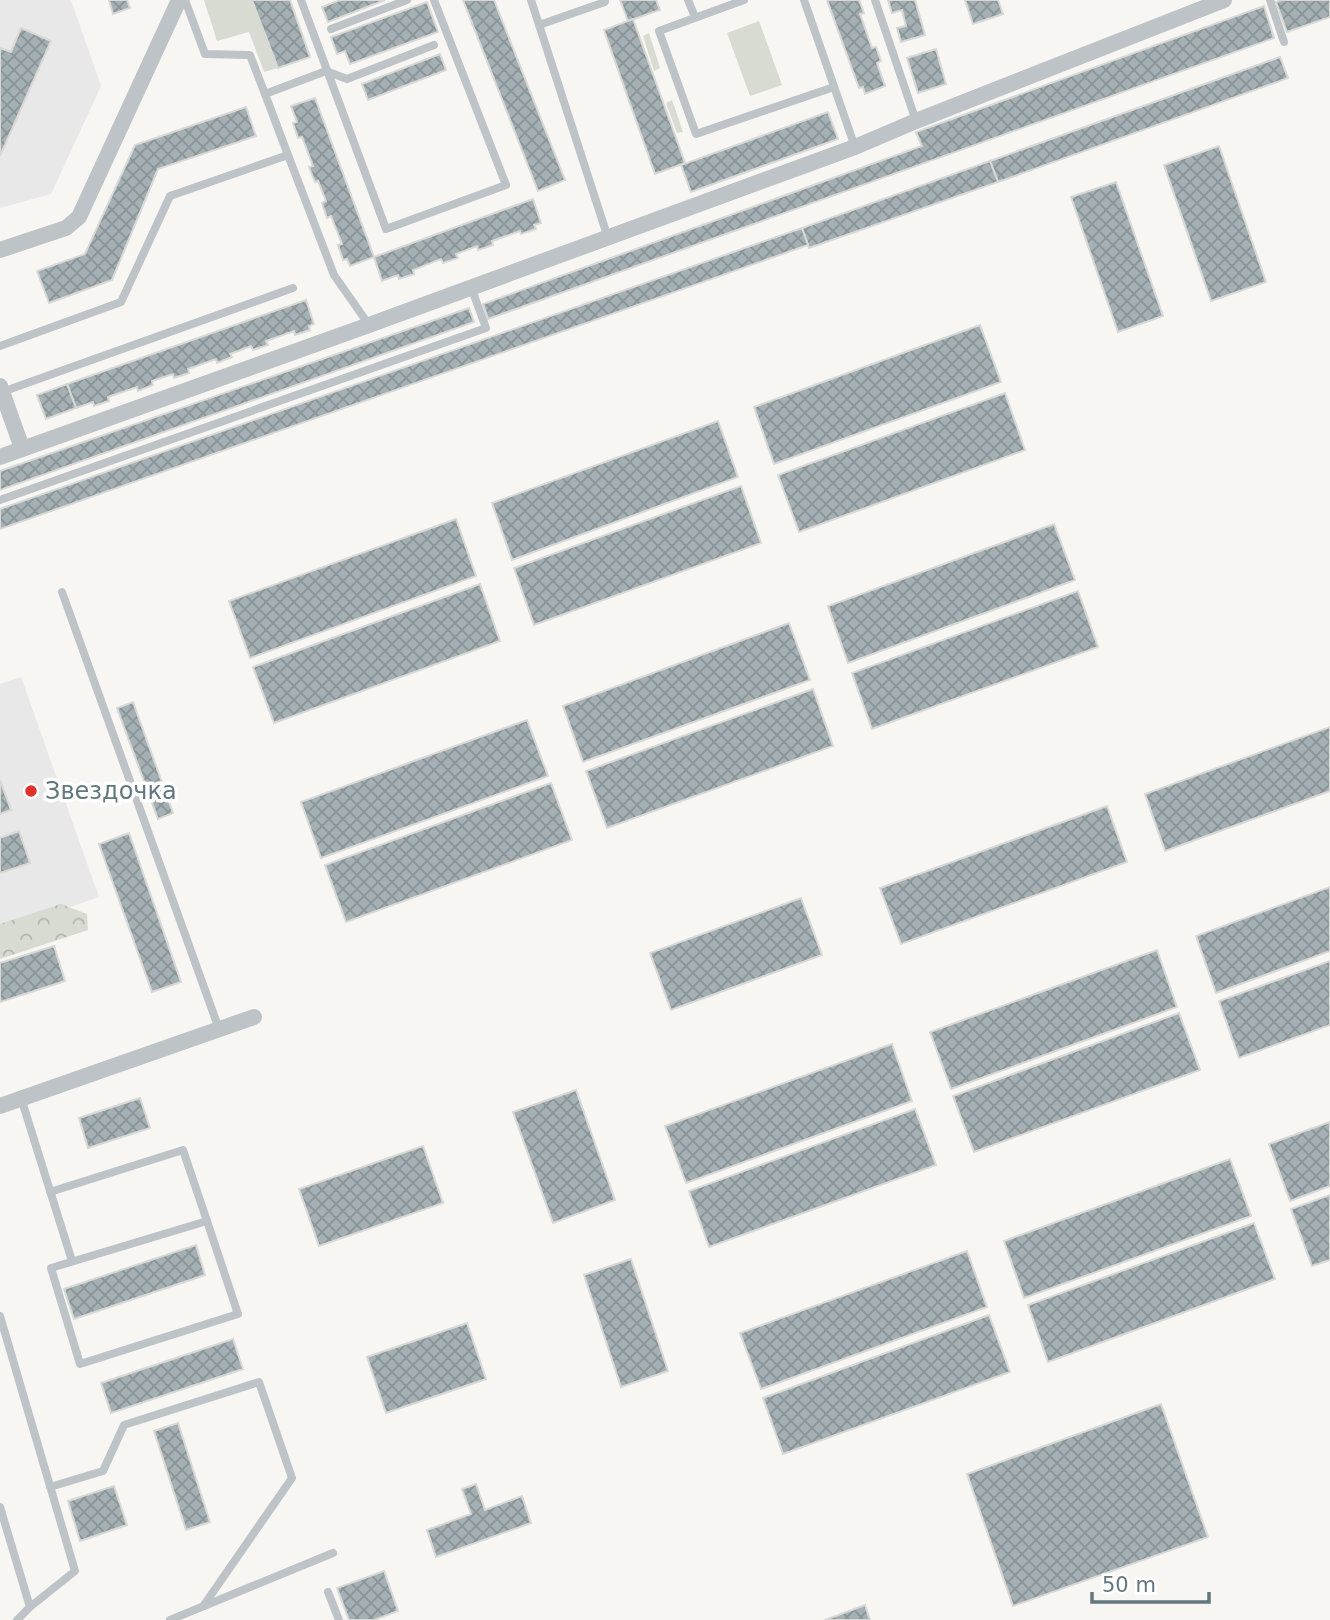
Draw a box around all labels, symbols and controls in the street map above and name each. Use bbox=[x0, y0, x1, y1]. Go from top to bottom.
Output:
place label: Звездочка bbox=[45, 777, 177, 805]
marker: Звездочка bbox=[23, 783, 39, 799]
scale bar bbox=[1092, 1560, 1209, 1604]
text: 50 m bbox=[1102, 1573, 1156, 1597]

